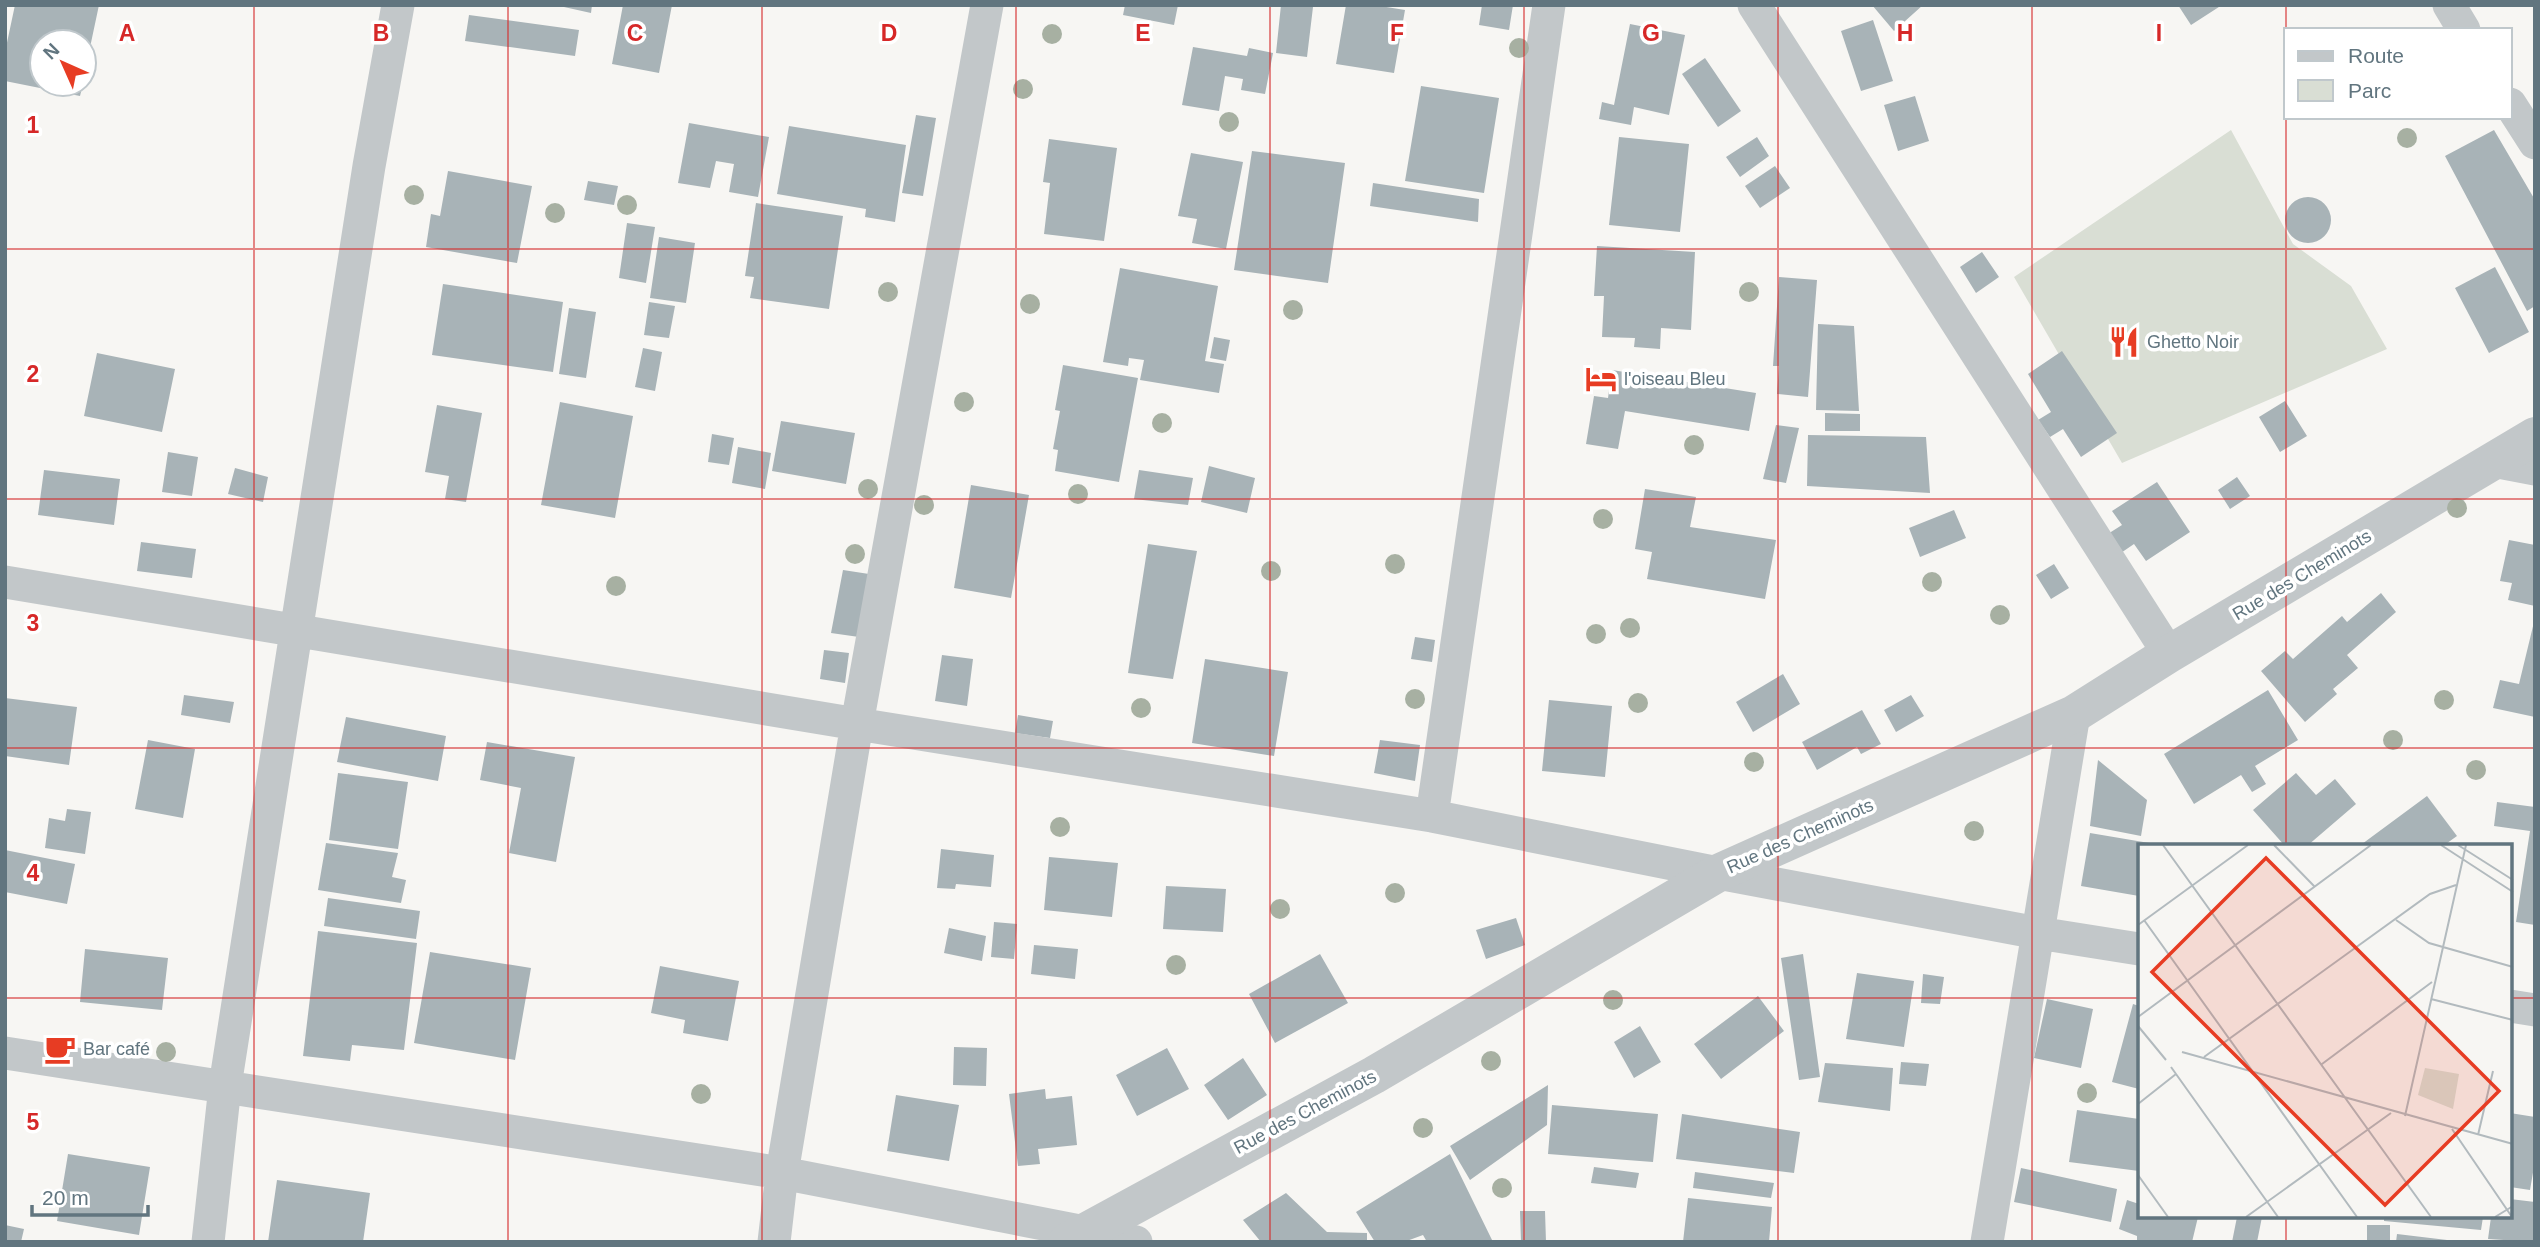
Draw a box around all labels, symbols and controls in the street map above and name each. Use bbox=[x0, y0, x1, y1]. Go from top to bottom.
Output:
text: A bbox=[119, 20, 135, 46]
text: B bbox=[373, 20, 389, 46]
text: C bbox=[627, 20, 643, 46]
text: D bbox=[881, 20, 897, 46]
text: E bbox=[1135, 20, 1151, 46]
text: F bbox=[1390, 20, 1404, 46]
text: G bbox=[1642, 20, 1660, 46]
text: H bbox=[1897, 20, 1913, 46]
text: I bbox=[2156, 20, 2162, 46]
north arrow bbox=[28, 28, 98, 98]
legend bbox=[2284, 28, 2512, 119]
text: N bbox=[39, 39, 64, 64]
text: Route bbox=[2348, 44, 2404, 67]
text: Parc bbox=[2348, 79, 2391, 102]
text: 1 bbox=[27, 112, 40, 138]
restaurant icon: Ghetto Noir bbox=[2107, 325, 2141, 359]
place label: Ghetto Noir bbox=[2147, 332, 2239, 352]
text: 2 bbox=[27, 361, 39, 387]
hotel icon: l'oiseau Bleu bbox=[1584, 362, 1618, 396]
place label: l'oiseau Bleu bbox=[1624, 369, 1726, 389]
street label: Rue des Cheminots bbox=[2229, 526, 2375, 624]
text: 3 bbox=[27, 610, 39, 636]
street label: Rue des Cheminots bbox=[1724, 795, 1876, 877]
inset map bbox=[2138, 844, 2512, 1219]
text: 4 bbox=[27, 860, 40, 886]
cafe icon: Bar café bbox=[43, 1032, 77, 1066]
place label: Bar café bbox=[83, 1039, 150, 1059]
street label: Rue des Cheminots bbox=[1231, 1066, 1379, 1158]
text: 5 bbox=[27, 1109, 40, 1135]
scale bar bbox=[32, 1174, 147, 1218]
text: 20 m bbox=[42, 1186, 89, 1209]

